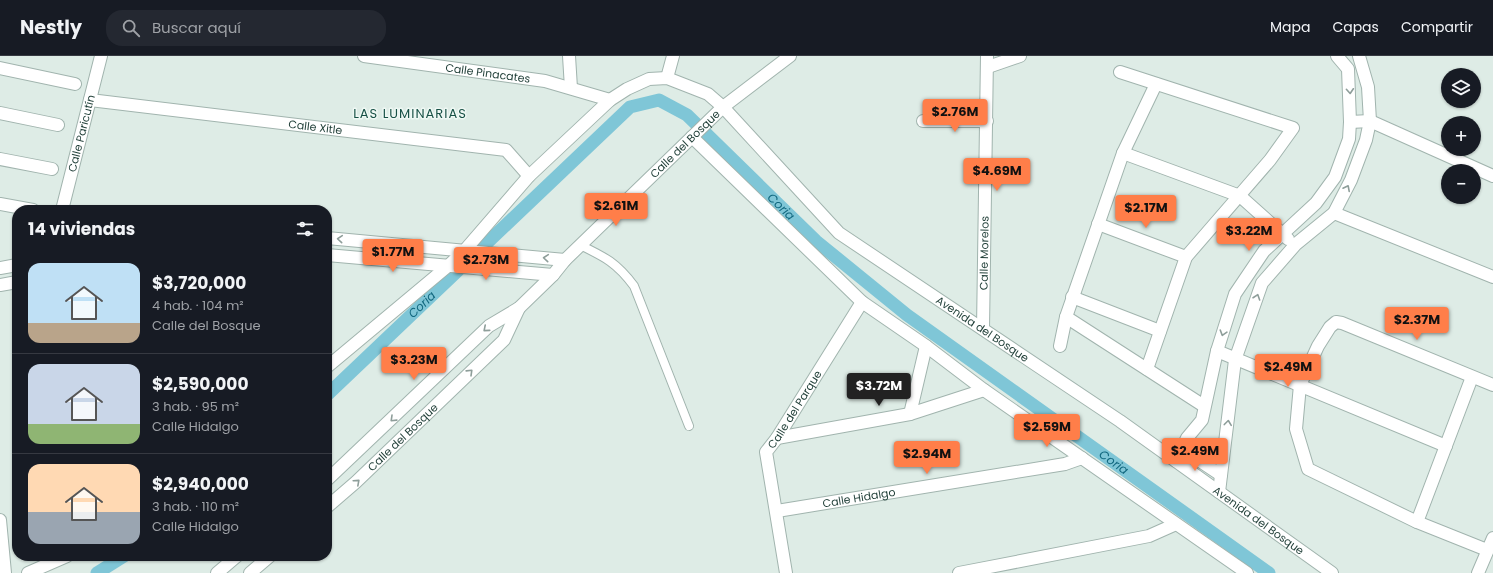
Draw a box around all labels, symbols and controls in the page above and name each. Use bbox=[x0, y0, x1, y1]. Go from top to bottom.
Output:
search box bbox=[106, 10, 386, 46]
text: Nestly bbox=[20, 14, 82, 41]
icon: search bbox=[120, 17, 142, 39]
text: Buscar aquí bbox=[152, 17, 241, 38]
text: Mapa bbox=[1270, 17, 1310, 37]
text: Capas bbox=[1332, 17, 1379, 37]
text: Compartir bbox=[1401, 17, 1473, 37]
street label: Calle Pinacates bbox=[444, 59, 531, 87]
map controls bbox=[1441, 68, 1481, 204]
button: layers bbox=[1441, 68, 1481, 108]
one-way arrow bbox=[1345, 88, 1354, 94]
street label: Calle Paricutín bbox=[64, 93, 99, 174]
pin: $2.76M bbox=[922, 99, 988, 133]
text: $2.76M bbox=[932, 102, 978, 121]
district label: LAS LUMINARIAS bbox=[353, 104, 467, 123]
street label: Calle del Bosque bbox=[646, 106, 724, 182]
street label: Calle Xitle bbox=[287, 116, 343, 138]
button: + bbox=[1441, 116, 1481, 156]
pin: $4.69M bbox=[964, 158, 1030, 192]
text: $4.69M bbox=[972, 161, 1022, 180]
button: − bbox=[1441, 164, 1481, 204]
one-way arrow bbox=[1343, 184, 1350, 192]
water label: Coria bbox=[764, 189, 799, 224]
pin: $2.61M bbox=[583, 193, 649, 227]
pin: $2.17M bbox=[1113, 195, 1179, 229]
text: $2.61M bbox=[594, 196, 638, 215]
text: $2.17M bbox=[1124, 198, 1168, 217]
street label: Calle Morelos bbox=[976, 216, 993, 290]
text: 14 viviendas bbox=[28, 217, 135, 241]
icon: filters bbox=[294, 218, 316, 240]
pin: $3.22M bbox=[1216, 218, 1282, 252]
text: $3.22M bbox=[1226, 221, 1272, 240]
one-way arrow bbox=[337, 234, 343, 243]
pin: $1.77M bbox=[360, 239, 426, 273]
text: $1.77M bbox=[372, 242, 414, 261]
pin: $2.73M bbox=[453, 247, 519, 281]
text: $2.73M bbox=[463, 250, 509, 269]
one-way arrow bbox=[543, 254, 549, 263]
text: $3,720,000 bbox=[152, 271, 246, 295]
icon: home bbox=[60, 279, 108, 327]
water label: Coria bbox=[404, 287, 439, 322]
street label: Avenida del Bosque bbox=[933, 292, 1032, 366]
one-way arrow bbox=[1253, 293, 1261, 300]
text: 4 hab. · 104 m² bbox=[152, 296, 244, 315]
pin: $2.37M bbox=[1384, 307, 1450, 341]
text: $2.37M bbox=[1394, 310, 1440, 329]
text: Calle del Bosque bbox=[152, 316, 261, 335]
one-way arrow bbox=[484, 324, 491, 331]
one-way arrow bbox=[1219, 329, 1228, 336]
pin: $3.23M bbox=[381, 347, 447, 381]
text: $3.23M bbox=[390, 350, 438, 369]
pin: $2.49M bbox=[1255, 354, 1321, 388]
text: $2.49M bbox=[1264, 357, 1312, 376]
street label: Calle del Parque bbox=[764, 367, 826, 452]
one-way arrow bbox=[465, 369, 473, 377]
text: $2,590,000 bbox=[152, 372, 249, 396]
pin: $3.72M bbox=[846, 373, 912, 407]
text: $3.72M bbox=[856, 376, 902, 395]
icon: home bbox=[60, 380, 108, 428]
text: 3 hab. · 95 m² bbox=[152, 397, 239, 416]
street label: Calle del Bosque bbox=[364, 399, 442, 475]
one-way arrow bbox=[390, 414, 397, 421]
pin: $2.59M bbox=[1014, 414, 1080, 448]
text: Calle Hidalgo bbox=[152, 417, 239, 436]
text: $2.59M bbox=[1023, 417, 1071, 436]
one-way arrow bbox=[1223, 419, 1232, 426]
pin: $2.49M bbox=[1162, 438, 1228, 472]
pin: $2.94M bbox=[894, 441, 960, 475]
text: $2.49M bbox=[1171, 441, 1219, 460]
text: $2.94M bbox=[903, 444, 951, 463]
water label: Coria bbox=[1096, 446, 1132, 478]
text: $2,940,000 bbox=[152, 472, 249, 496]
one-way arrow bbox=[352, 479, 359, 486]
icon: home bbox=[60, 480, 108, 528]
street label: Avenida del Bosque bbox=[1210, 482, 1308, 559]
street label: Calle Hidalgo bbox=[821, 484, 897, 511]
text: 3 hab. · 110 m² bbox=[152, 497, 239, 516]
text: Calle Hidalgo bbox=[152, 517, 239, 536]

